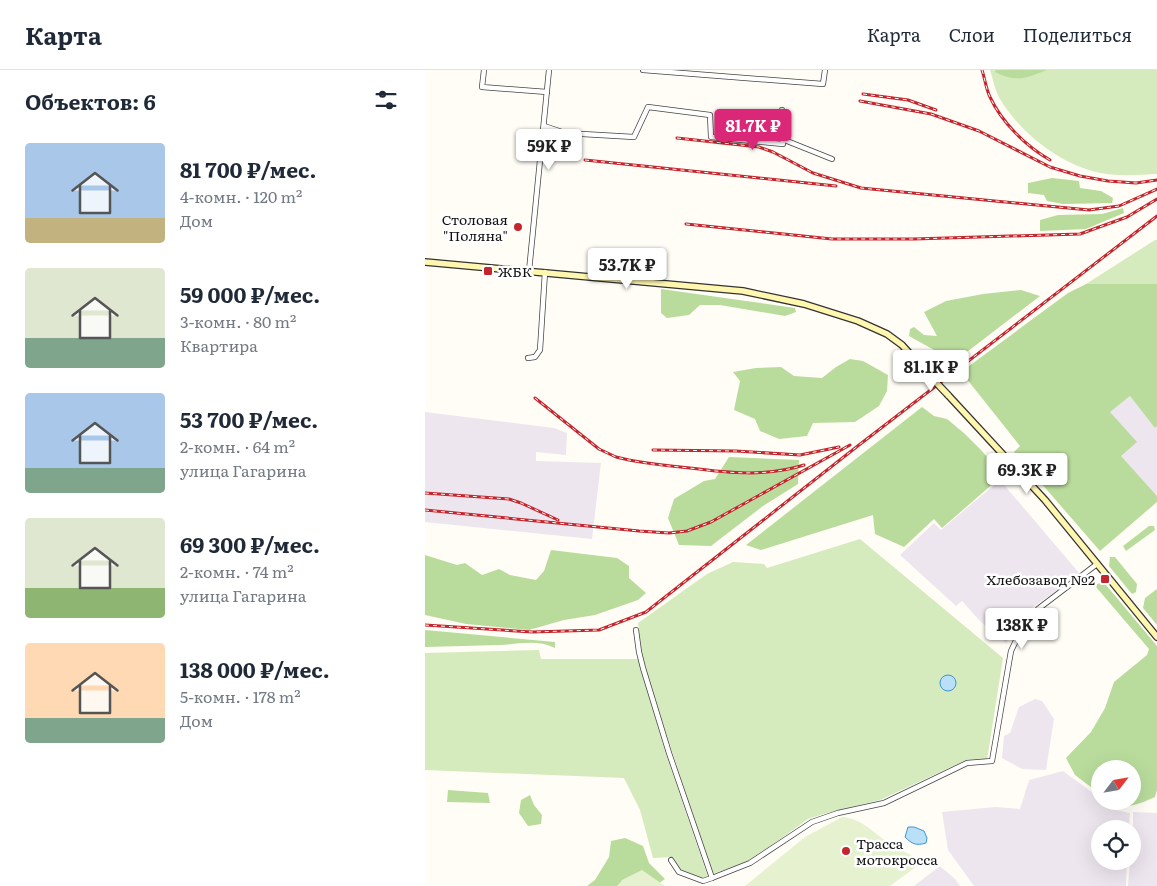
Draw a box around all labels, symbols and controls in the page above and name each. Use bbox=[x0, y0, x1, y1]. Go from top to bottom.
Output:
text: Карта bbox=[25, 17, 102, 52]
text: Карта bbox=[867, 21, 921, 48]
text: Слои bbox=[949, 21, 995, 48]
text: Поделиться bbox=[1023, 21, 1132, 48]
text: Объектов: 6 bbox=[25, 85, 156, 116]
icon: filters bbox=[372, 86, 400, 114]
pin: 81.7K ₽ bbox=[707, 108, 799, 151]
text: 81.7K ₽ bbox=[725, 113, 781, 137]
pin: 59K ₽ bbox=[514, 128, 584, 171]
text: 59K ₽ bbox=[527, 133, 571, 157]
text: 81 700 ₽/мес. bbox=[180, 153, 316, 184]
icon: home bbox=[65, 163, 125, 223]
text: 4-комн. · 120 m² bbox=[180, 184, 302, 208]
text: Дом bbox=[180, 208, 213, 232]
place label: Столовая "Поляна" bbox=[442, 209, 508, 245]
marker: Столовая "Поляна" bbox=[512, 221, 524, 233]
pin: 53.7K ₽ bbox=[581, 248, 673, 290]
text: 53.7K ₽ bbox=[599, 252, 655, 276]
place label: ЖБК bbox=[498, 261, 533, 281]
marker: ЖБК bbox=[482, 265, 494, 277]
text: 59 000 ₽/мес. bbox=[180, 278, 320, 309]
icon: home bbox=[65, 288, 125, 348]
text: 3-комн. · 80 m² bbox=[180, 309, 296, 333]
text: Квартира bbox=[180, 333, 258, 357]
pin: 81.1K ₽ bbox=[885, 350, 977, 392]
text: 81.1K ₽ bbox=[904, 354, 958, 378]
text: 53 700 ₽/мес. bbox=[180, 403, 318, 434]
icon: home bbox=[65, 413, 125, 473]
text: 2-комн. · 64 m² bbox=[180, 434, 295, 458]
pin: 69.3K ₽ bbox=[981, 452, 1073, 495]
text: 69.3K ₽ bbox=[998, 457, 1056, 481]
text: улица Гагарина bbox=[180, 458, 307, 482]
text: 69 300 ₽/мес. bbox=[180, 528, 320, 559]
icon: home bbox=[65, 538, 125, 598]
text: 2-комн. · 74 m² bbox=[180, 559, 294, 583]
place label: Хлебозавод №2 bbox=[986, 569, 1095, 589]
marker: Хлебозавод №2 bbox=[1099, 573, 1111, 585]
text: улица Гагарина bbox=[180, 583, 307, 607]
pin: 138K ₽ bbox=[981, 608, 1063, 650]
text: 138K ₽ bbox=[996, 612, 1048, 636]
text: 138 000 ₽/мес. bbox=[180, 653, 330, 684]
icon: home bbox=[65, 663, 125, 723]
text: 5-комн. · 178 m² bbox=[180, 684, 301, 708]
text: Дом bbox=[180, 708, 213, 732]
north arrow bbox=[1091, 760, 1141, 810]
map controls bbox=[1091, 760, 1141, 870]
button: locate bbox=[1091, 820, 1141, 870]
place label: Трасса мотокросса bbox=[856, 833, 938, 869]
marker: Трасса мотокросса bbox=[840, 845, 852, 857]

